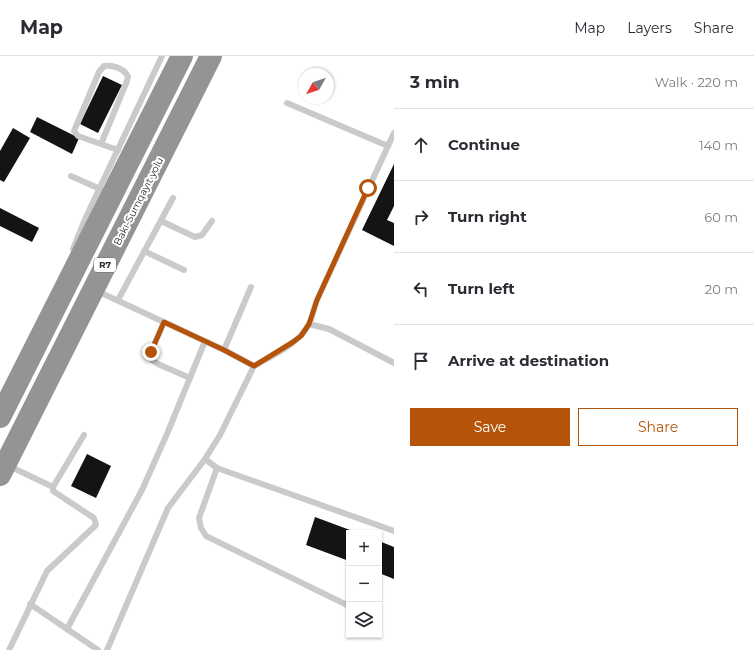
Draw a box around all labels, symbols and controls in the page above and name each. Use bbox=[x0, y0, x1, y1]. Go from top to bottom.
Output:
text: Map bbox=[20, 16, 63, 39]
text: Map bbox=[574, 19, 605, 37]
text: Layers bbox=[627, 19, 672, 37]
text: Share bbox=[694, 19, 734, 37]
north arrow bbox=[298, 68, 334, 104]
text: 3 min bbox=[410, 72, 460, 92]
text: Walk · 220 m bbox=[655, 74, 738, 90]
icon: ahead bbox=[410, 134, 432, 156]
text: Continue bbox=[448, 135, 520, 154]
text: 140 m bbox=[699, 137, 738, 153]
street label: Bakı-Sumqayıt yolu bbox=[111, 155, 166, 248]
route start bbox=[359, 179, 377, 197]
icon: right bbox=[410, 206, 432, 228]
text: Turn right bbox=[448, 207, 527, 226]
text: 60 m bbox=[704, 209, 738, 225]
road number: R7 bbox=[94, 258, 116, 272]
icon: left bbox=[410, 278, 432, 300]
text: Turn left bbox=[448, 279, 515, 298]
text: 20 m bbox=[705, 281, 738, 297]
route end bbox=[142, 343, 160, 361]
icon: arrive bbox=[410, 350, 432, 372]
text: Arrive at destination bbox=[448, 351, 609, 370]
button: Save bbox=[410, 408, 570, 446]
button: Share bbox=[578, 408, 738, 446]
map controls bbox=[346, 530, 382, 638]
button: + bbox=[346, 530, 382, 566]
button: − bbox=[346, 566, 382, 602]
button: layers bbox=[346, 602, 382, 638]

